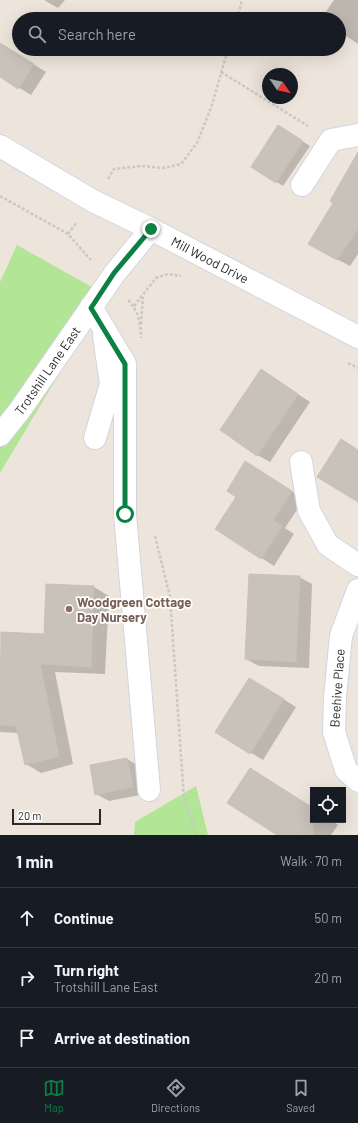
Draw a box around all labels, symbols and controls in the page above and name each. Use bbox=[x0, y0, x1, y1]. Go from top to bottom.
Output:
search box bbox=[12, 12, 346, 56]
icon: search bbox=[26, 23, 48, 45]
text: Search here bbox=[58, 25, 136, 43]
north arrow bbox=[262, 68, 298, 104]
route end bbox=[142, 220, 160, 238]
street label: Mill Wood Drive bbox=[169, 233, 251, 287]
street label: Trotshill Lane East bbox=[11, 323, 84, 418]
route start bbox=[116, 505, 134, 523]
place label: Woodgreen Cottage Day Nursery bbox=[77, 594, 191, 625]
marker: Woodgreen Cottage Day Nursery bbox=[64, 604, 74, 614]
street label: Beehive Place bbox=[326, 648, 348, 728]
map controls bbox=[310, 787, 346, 823]
button: locate bbox=[310, 787, 346, 823]
scale bar bbox=[12, 807, 101, 826]
text: 20 m bbox=[18, 809, 41, 822]
text: 1 min bbox=[16, 851, 53, 871]
text: Walk · 70 m bbox=[280, 853, 342, 869]
icon: ahead bbox=[16, 907, 38, 929]
text: Continue bbox=[54, 909, 114, 927]
text: 50 m bbox=[315, 910, 342, 926]
text: Turn right bbox=[54, 961, 119, 979]
icon: right bbox=[16, 967, 38, 989]
text: 20 m bbox=[314, 970, 342, 986]
text: Trotshill Lane East bbox=[54, 979, 158, 995]
icon: arrive bbox=[16, 1027, 38, 1049]
text: Arrive at destination bbox=[54, 1029, 190, 1047]
tab: Map bbox=[43, 1077, 65, 1114]
tab: Directions bbox=[151, 1077, 200, 1114]
tab: Saved bbox=[286, 1077, 315, 1114]

